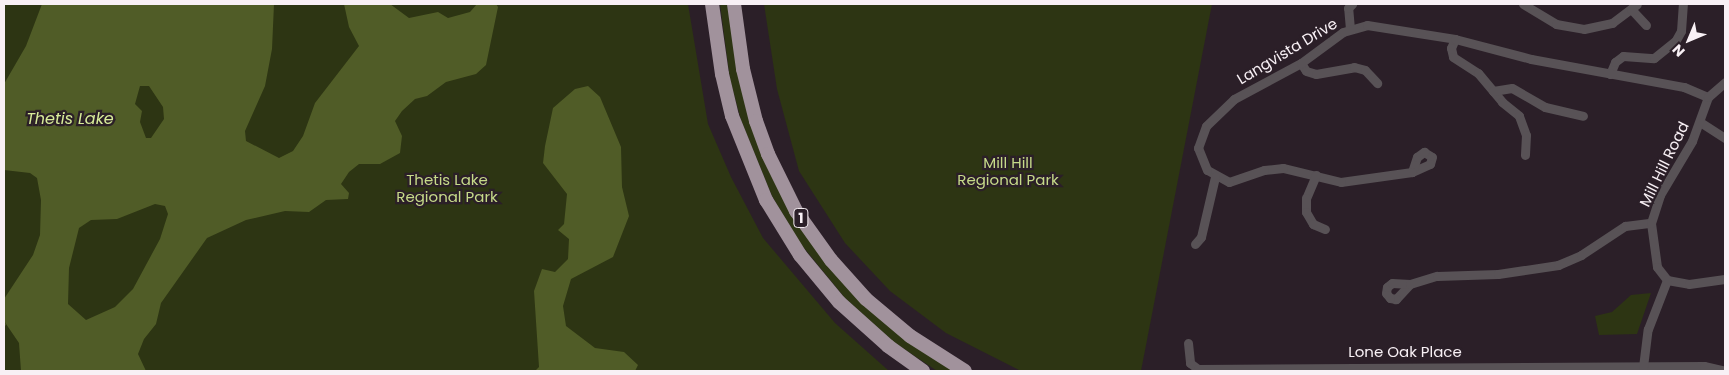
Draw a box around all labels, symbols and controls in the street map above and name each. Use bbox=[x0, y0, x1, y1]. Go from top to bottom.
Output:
street label: Langvista Drive bbox=[1234, 14, 1340, 88]
north arrow bbox=[1664, 15, 1714, 65]
text: N bbox=[1668, 40, 1689, 61]
water label: Thetis Lake bbox=[26, 109, 114, 129]
street label: Mill Hill Road bbox=[1636, 119, 1692, 209]
park label: Mill Hill Regional Park bbox=[957, 153, 1059, 188]
park label: Thetis Lake Regional Park bbox=[396, 170, 498, 205]
road number: 1 bbox=[792, 207, 810, 230]
street label: Lone Oak Place bbox=[1348, 343, 1462, 361]

